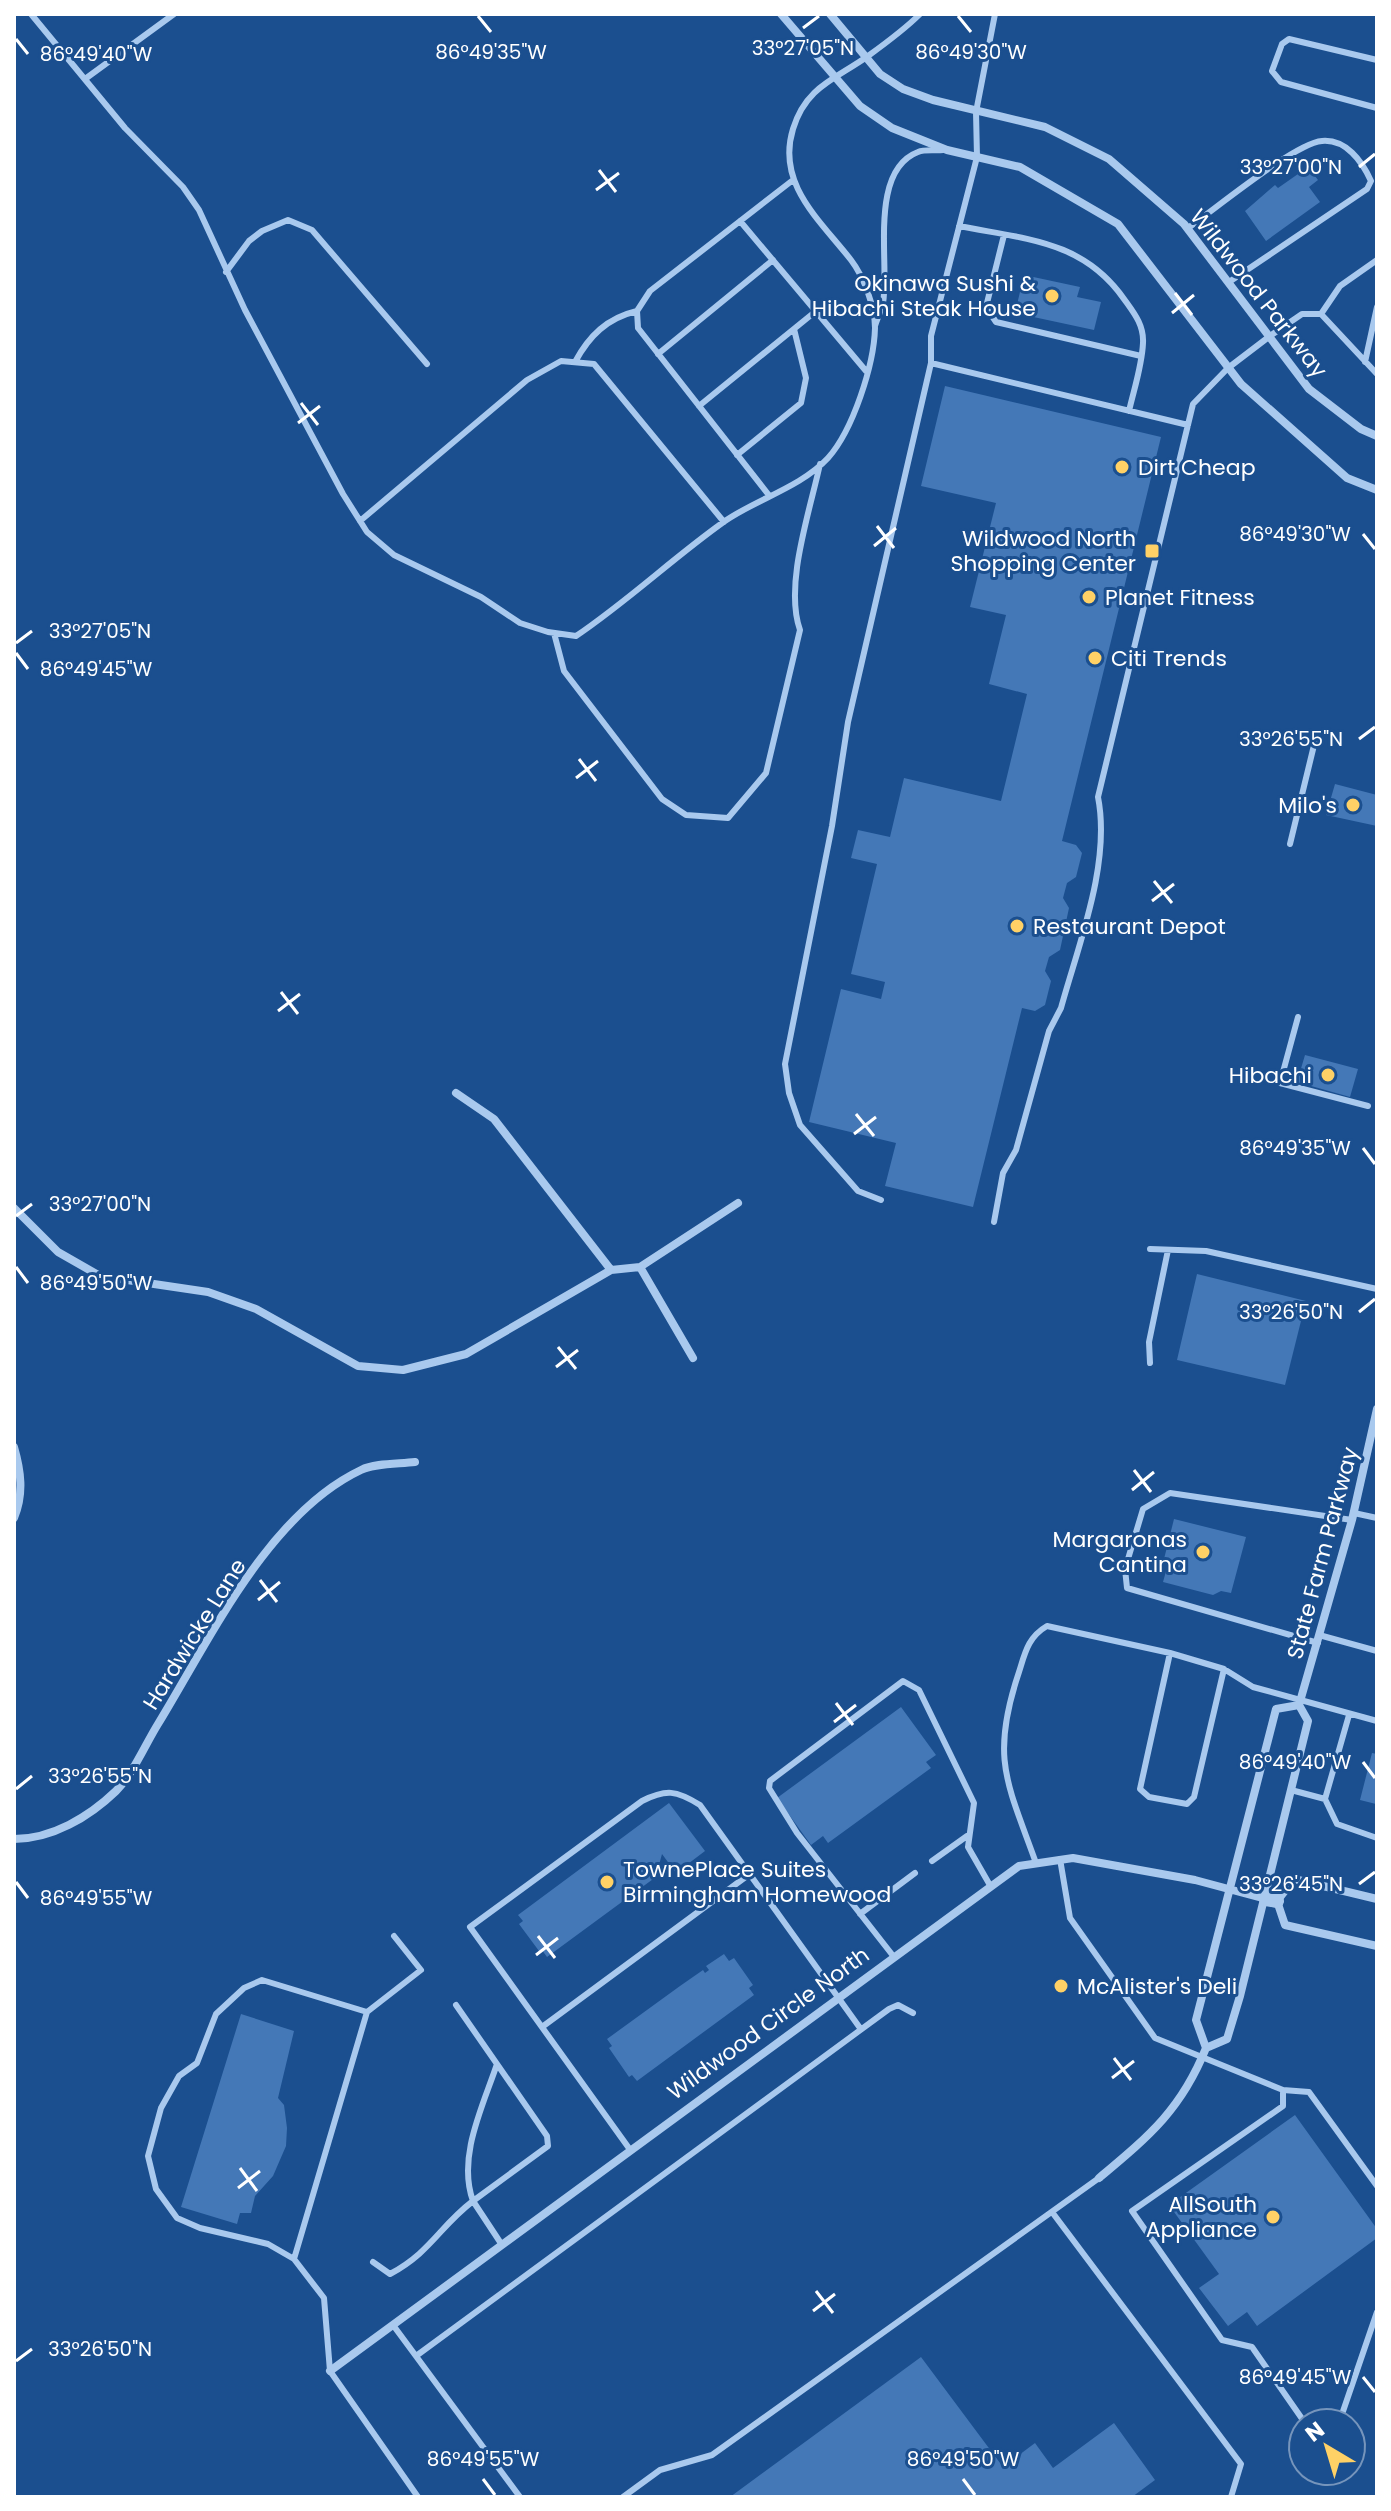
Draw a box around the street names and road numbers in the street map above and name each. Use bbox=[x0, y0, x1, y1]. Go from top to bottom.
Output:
street label: Wildwood Parkway bbox=[1183, 202, 1335, 385]
street label: State Farm Parkway bbox=[1279, 1443, 1366, 1663]
street label: Hardwicke Lane bbox=[135, 1553, 253, 1716]
street label: Wildwood Circle North bbox=[661, 1939, 876, 2107]

